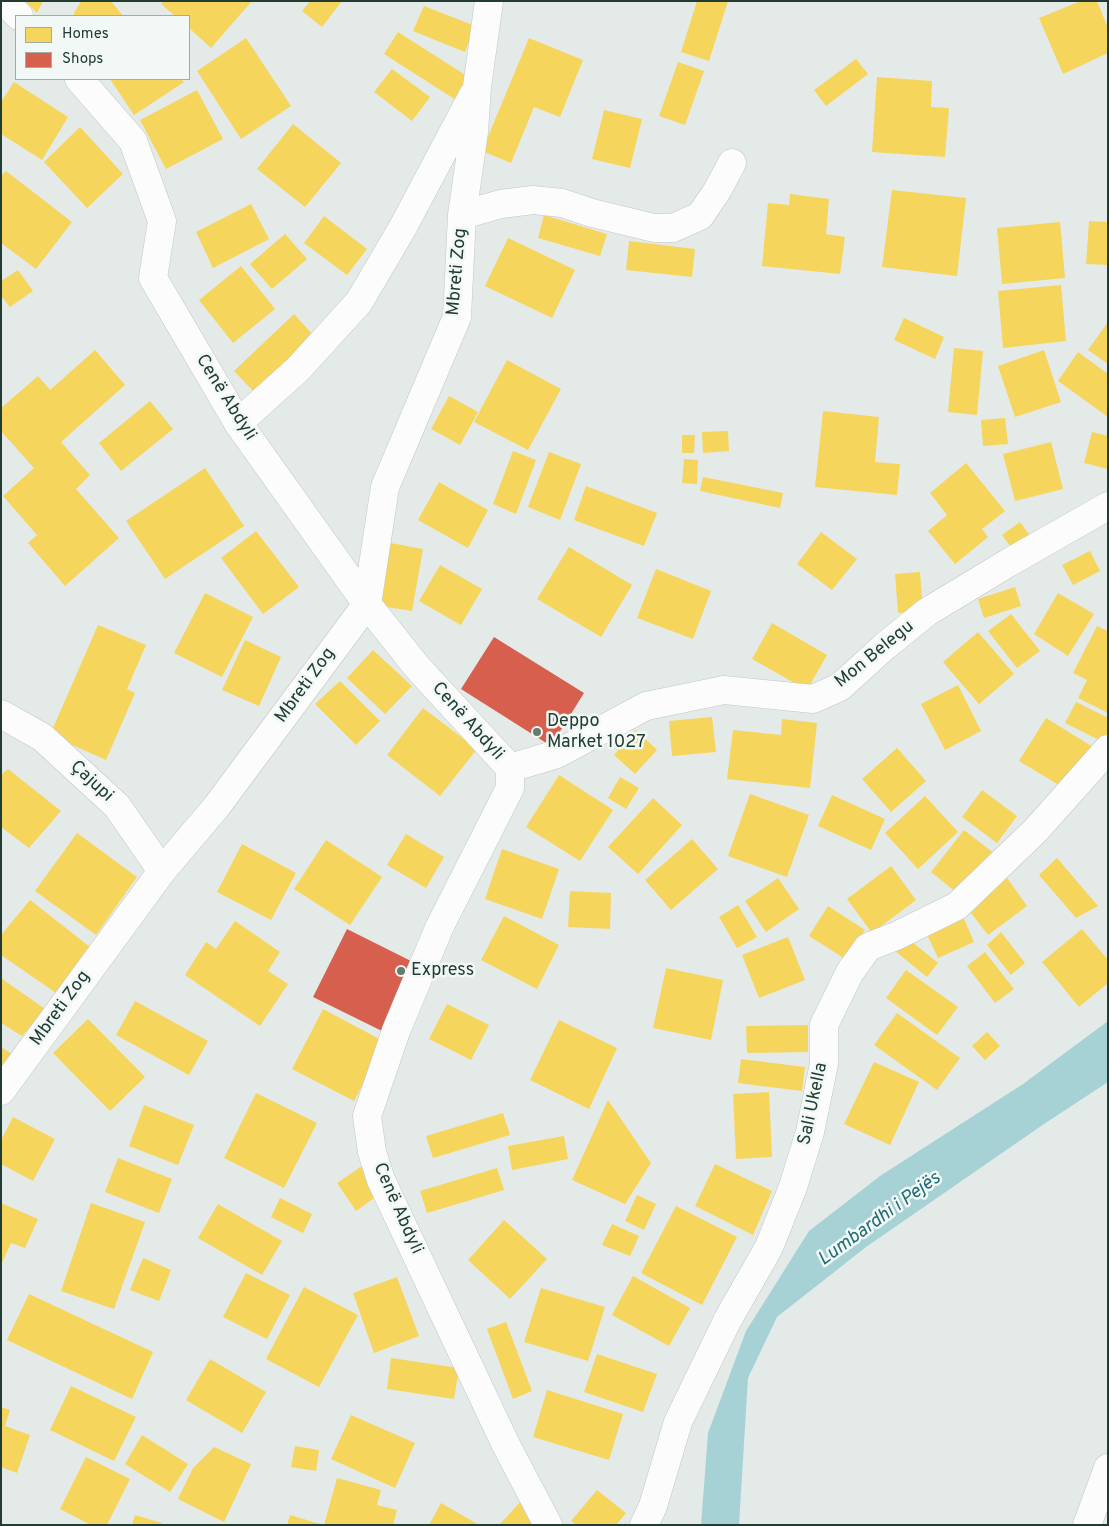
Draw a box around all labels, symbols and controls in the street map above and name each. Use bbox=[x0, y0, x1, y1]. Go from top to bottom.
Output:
legend bbox=[15, 15, 190, 80]
text: Homes bbox=[62, 25, 109, 44]
text: Shops bbox=[62, 50, 103, 69]
street label: Mbreti Zog bbox=[443, 227, 473, 317]
street label: Cenë Abdyli bbox=[190, 351, 260, 445]
street label: Mon Belegu bbox=[831, 617, 919, 693]
street label: Mbreti Zog bbox=[272, 644, 340, 728]
street label: Cenë Abdyli bbox=[426, 679, 508, 765]
place label: Deppo Market 1027 bbox=[547, 711, 646, 754]
marker: Deppo Market 1027 bbox=[531, 726, 543, 738]
street label: Çajupi bbox=[65, 757, 117, 807]
place label: Express bbox=[411, 960, 474, 982]
marker: Express bbox=[395, 965, 407, 977]
street label: Mbreti Zog bbox=[27, 967, 95, 1051]
street label: Sali Ukella bbox=[795, 1061, 833, 1147]
street label: Cenë Abdyli bbox=[367, 1160, 427, 1258]
water label: Lumbardhi i Pejës bbox=[814, 1168, 946, 1272]

